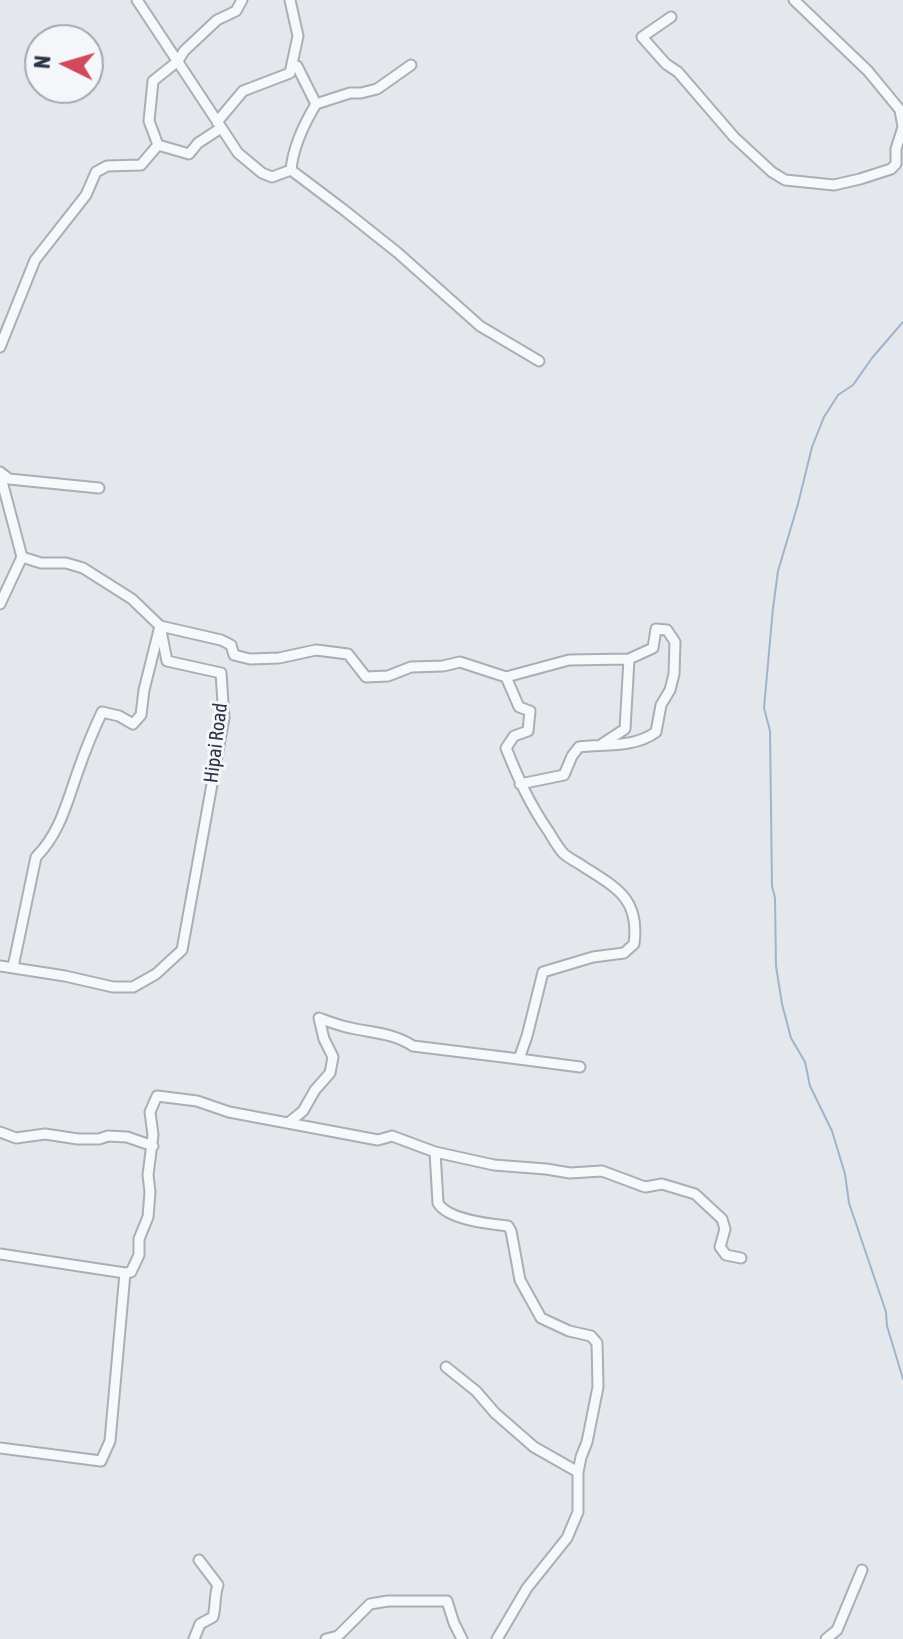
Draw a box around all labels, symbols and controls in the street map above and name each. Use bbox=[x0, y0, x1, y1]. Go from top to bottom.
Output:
north arrow bbox=[24, 24, 104, 104]
text: N bbox=[29, 54, 56, 70]
street label: Hipai Road bbox=[199, 702, 233, 784]

